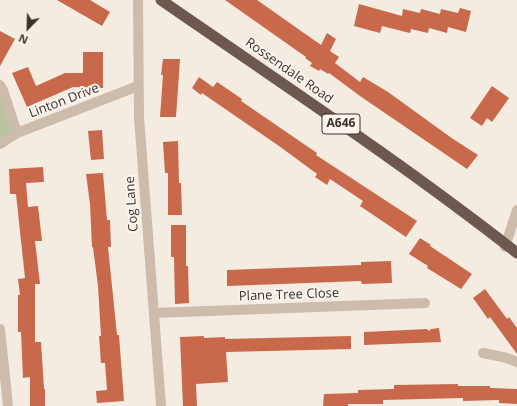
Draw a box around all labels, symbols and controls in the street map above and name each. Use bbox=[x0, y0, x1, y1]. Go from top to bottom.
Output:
north arrow bbox=[8, 8, 48, 48]
text: N bbox=[16, 31, 30, 48]
street label: Rossendale Road bbox=[242, 35, 336, 107]
street label: Linton Drive bbox=[27, 81, 101, 121]
road number: A646 bbox=[322, 114, 360, 134]
street label: Cog Lane bbox=[122, 176, 142, 232]
street label: Plane Tree Close bbox=[239, 285, 339, 305]

